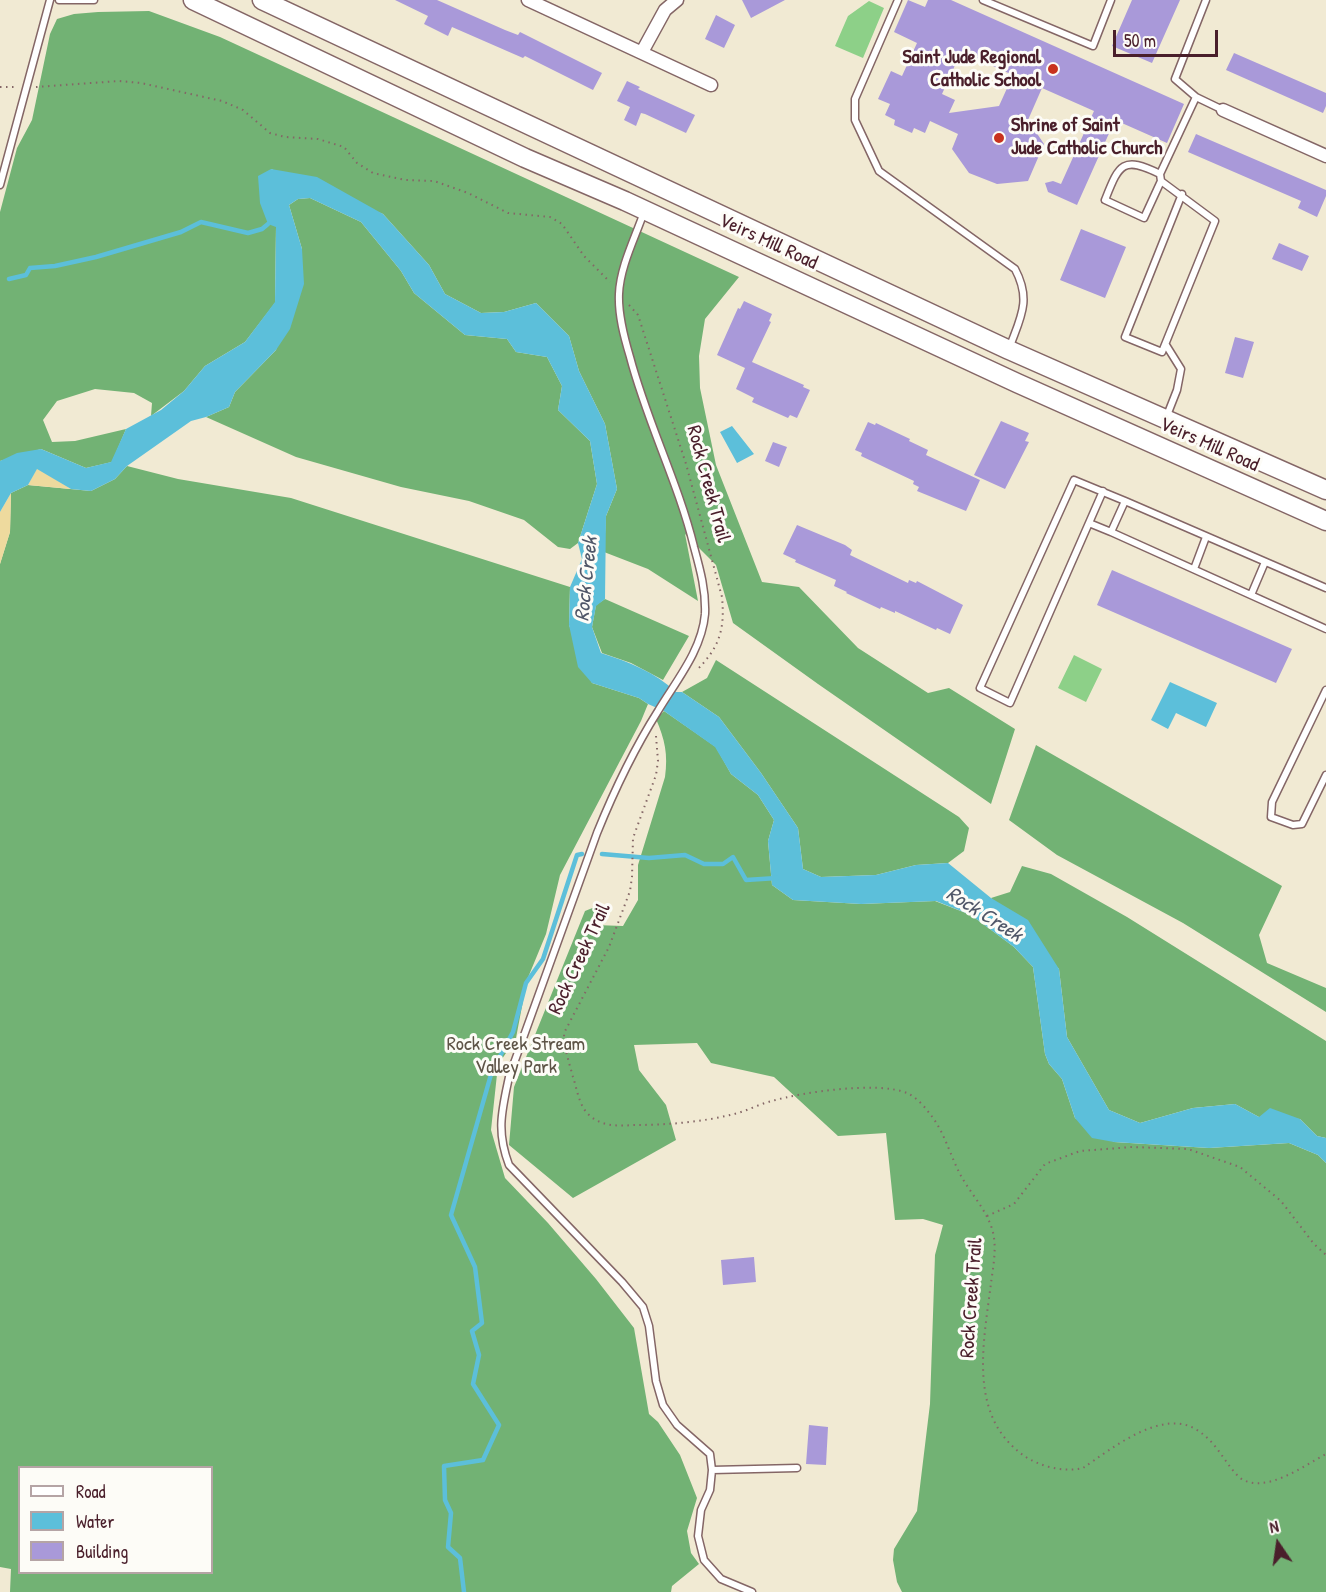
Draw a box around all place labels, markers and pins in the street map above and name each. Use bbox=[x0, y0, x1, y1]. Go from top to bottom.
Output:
place label: Saint Jude Regional Catholic School bbox=[903, 46, 1041, 93]
marker: Saint Jude Regional Catholic School bbox=[1046, 62, 1060, 76]
place label: Shrine of Saint Jude Catholic Church bbox=[1011, 114, 1162, 161]
marker: Shrine of Saint Jude Catholic Church bbox=[992, 131, 1006, 145]

